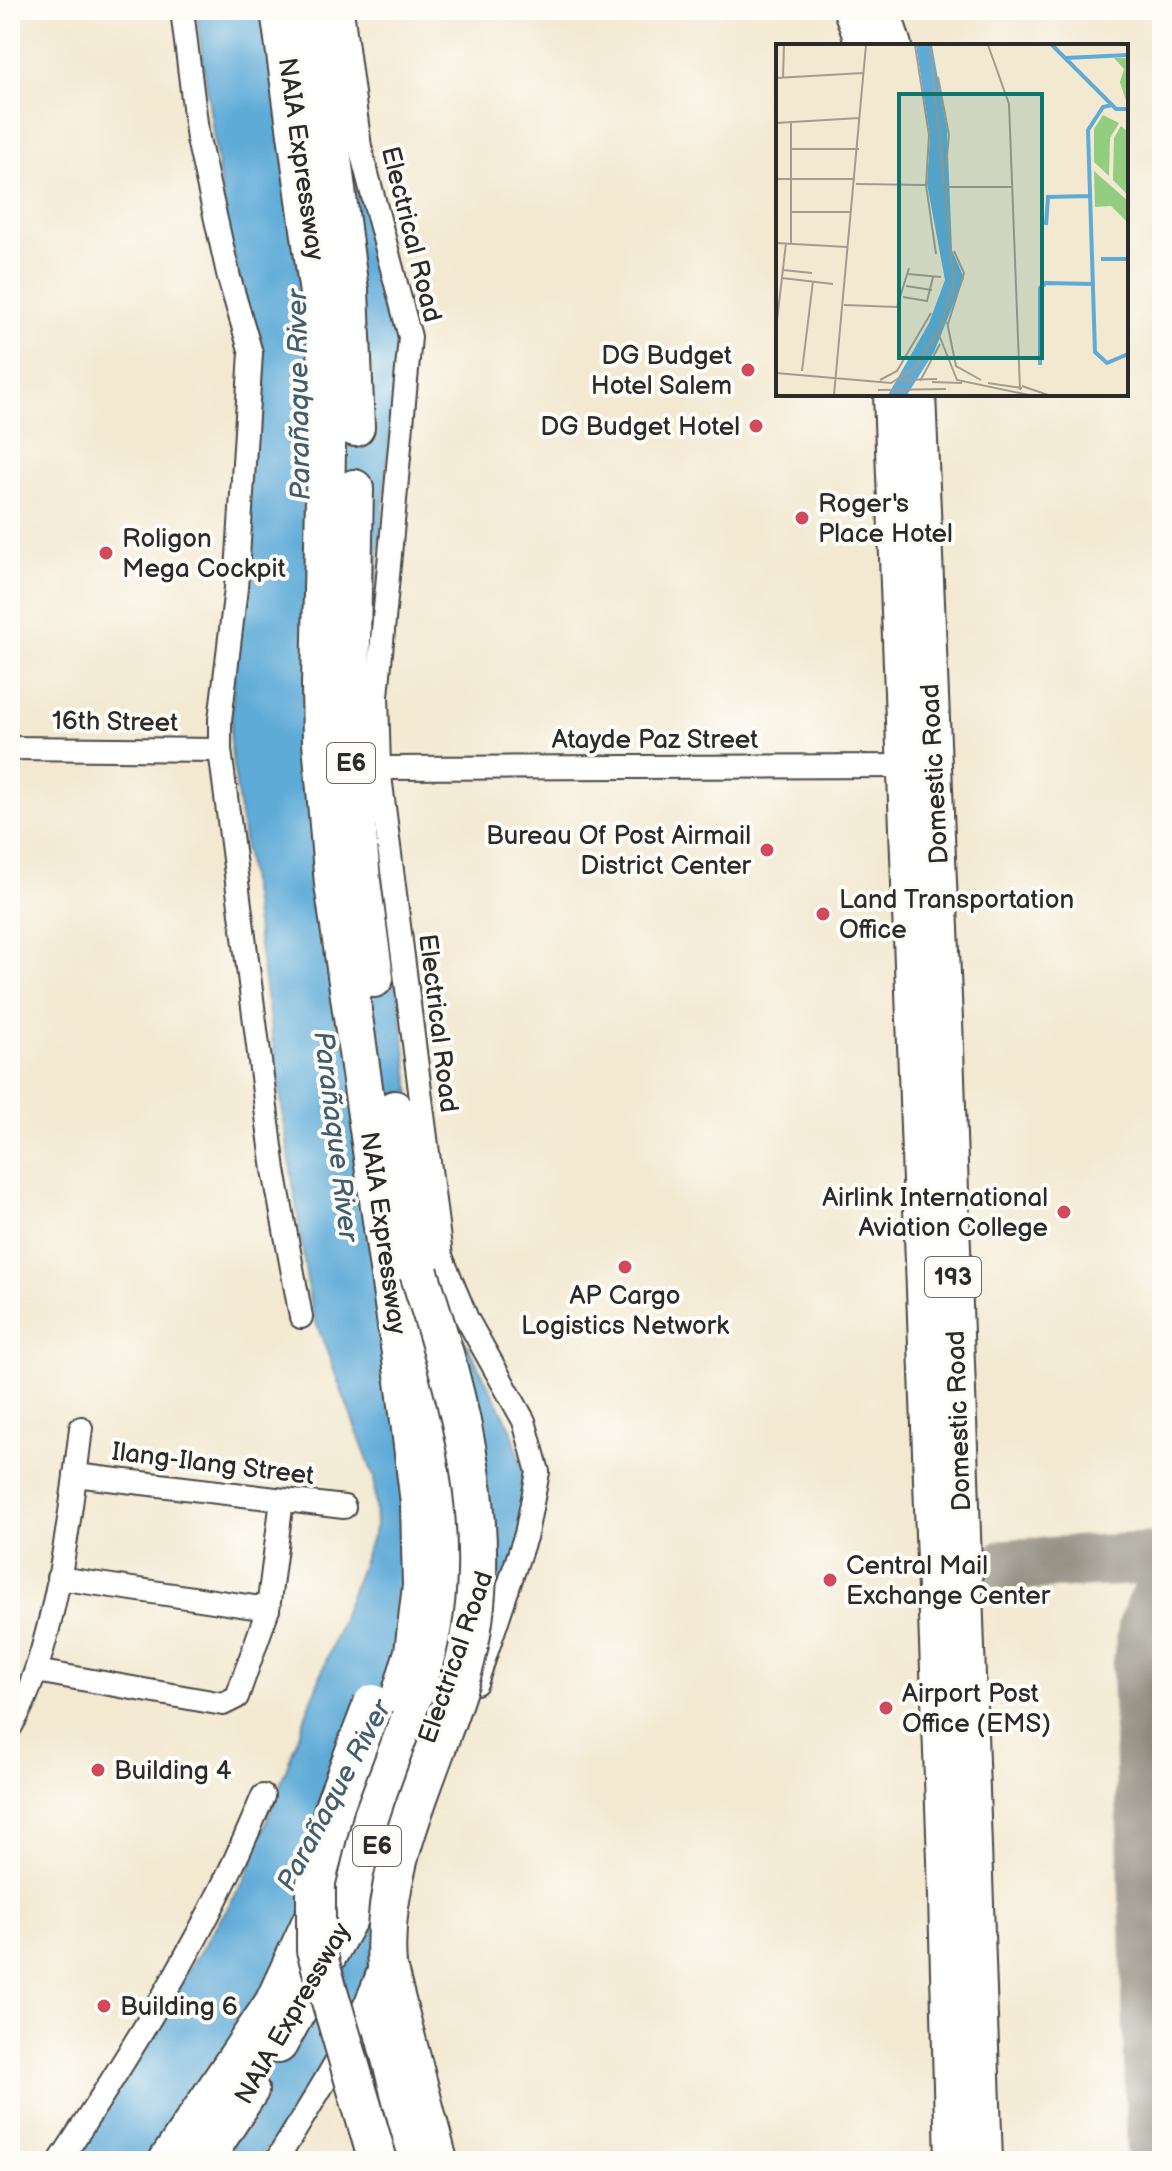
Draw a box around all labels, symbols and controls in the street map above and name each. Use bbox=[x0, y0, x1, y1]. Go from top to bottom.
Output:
inset map bbox=[776, 44, 1128, 396]
street label: NAIA Expressway bbox=[271, 56, 330, 263]
street label: Electrical Road bbox=[374, 143, 447, 325]
water label: Parañaque River bbox=[281, 287, 318, 501]
place label: DG Budget Hotel Salem bbox=[591, 341, 732, 402]
marker: DG Budget Hotel Salem bbox=[739, 361, 757, 379]
place label: DG Budget Hotel bbox=[540, 412, 740, 443]
marker: DG Budget Hotel bbox=[747, 417, 765, 435]
place label: Roger's Place Hotel bbox=[818, 489, 953, 550]
marker: Roger's Place Hotel bbox=[793, 509, 811, 527]
place label: Roligon Mega Cockpit bbox=[122, 524, 286, 585]
marker: Roligon Mega Cockpit bbox=[97, 544, 115, 562]
street label: Domestic Road bbox=[915, 683, 956, 865]
street label: 16th Street bbox=[52, 706, 178, 739]
street label: Atayde Paz Street bbox=[552, 725, 758, 756]
road number: E6 bbox=[327, 743, 375, 783]
place label: Bureau Of Post Airmail District Center bbox=[486, 821, 752, 882]
marker: Bureau Of Post Airmail District Center bbox=[758, 841, 776, 859]
place label: Land Transportation Office bbox=[839, 885, 1074, 946]
marker: Land Transportation Office bbox=[814, 905, 832, 923]
street label: Electrical Road bbox=[411, 932, 464, 1114]
water label: Parañaque River bbox=[306, 1029, 365, 1245]
street label: NAIA Expressway bbox=[353, 1130, 412, 1337]
place label: Airlink International Aviation College bbox=[822, 1183, 1048, 1244]
marker: Airlink International Aviation College bbox=[1055, 1203, 1073, 1221]
road number: 193 bbox=[925, 1257, 981, 1297]
marker: AP Cargo Logistics Network bbox=[616, 1258, 634, 1276]
place label: AP Cargo Logistics Network bbox=[521, 1281, 729, 1342]
street label: Domestic Road bbox=[941, 1330, 978, 1512]
street label: Ilang-Ilang Street bbox=[110, 1437, 316, 1492]
place label: Central Mail Exchange Center bbox=[846, 1551, 1051, 1612]
street label: Electrical Road bbox=[413, 1567, 500, 1747]
marker: Central Mail Exchange Center bbox=[821, 1571, 839, 1589]
place label: Airport Post Office (EMS) bbox=[902, 1679, 1051, 1740]
water label: Parañaque River bbox=[270, 1693, 399, 1897]
marker: Airport Post Office (EMS) bbox=[877, 1699, 895, 1717]
place label: Building 4 bbox=[114, 1756, 232, 1787]
marker: Building 4 bbox=[89, 1761, 107, 1779]
road number: E6 bbox=[353, 1826, 401, 1866]
street label: NAIA Expressway bbox=[229, 1917, 358, 2110]
place label: Building 6 bbox=[120, 1992, 238, 2023]
marker: Building 6 bbox=[95, 1997, 113, 2015]

